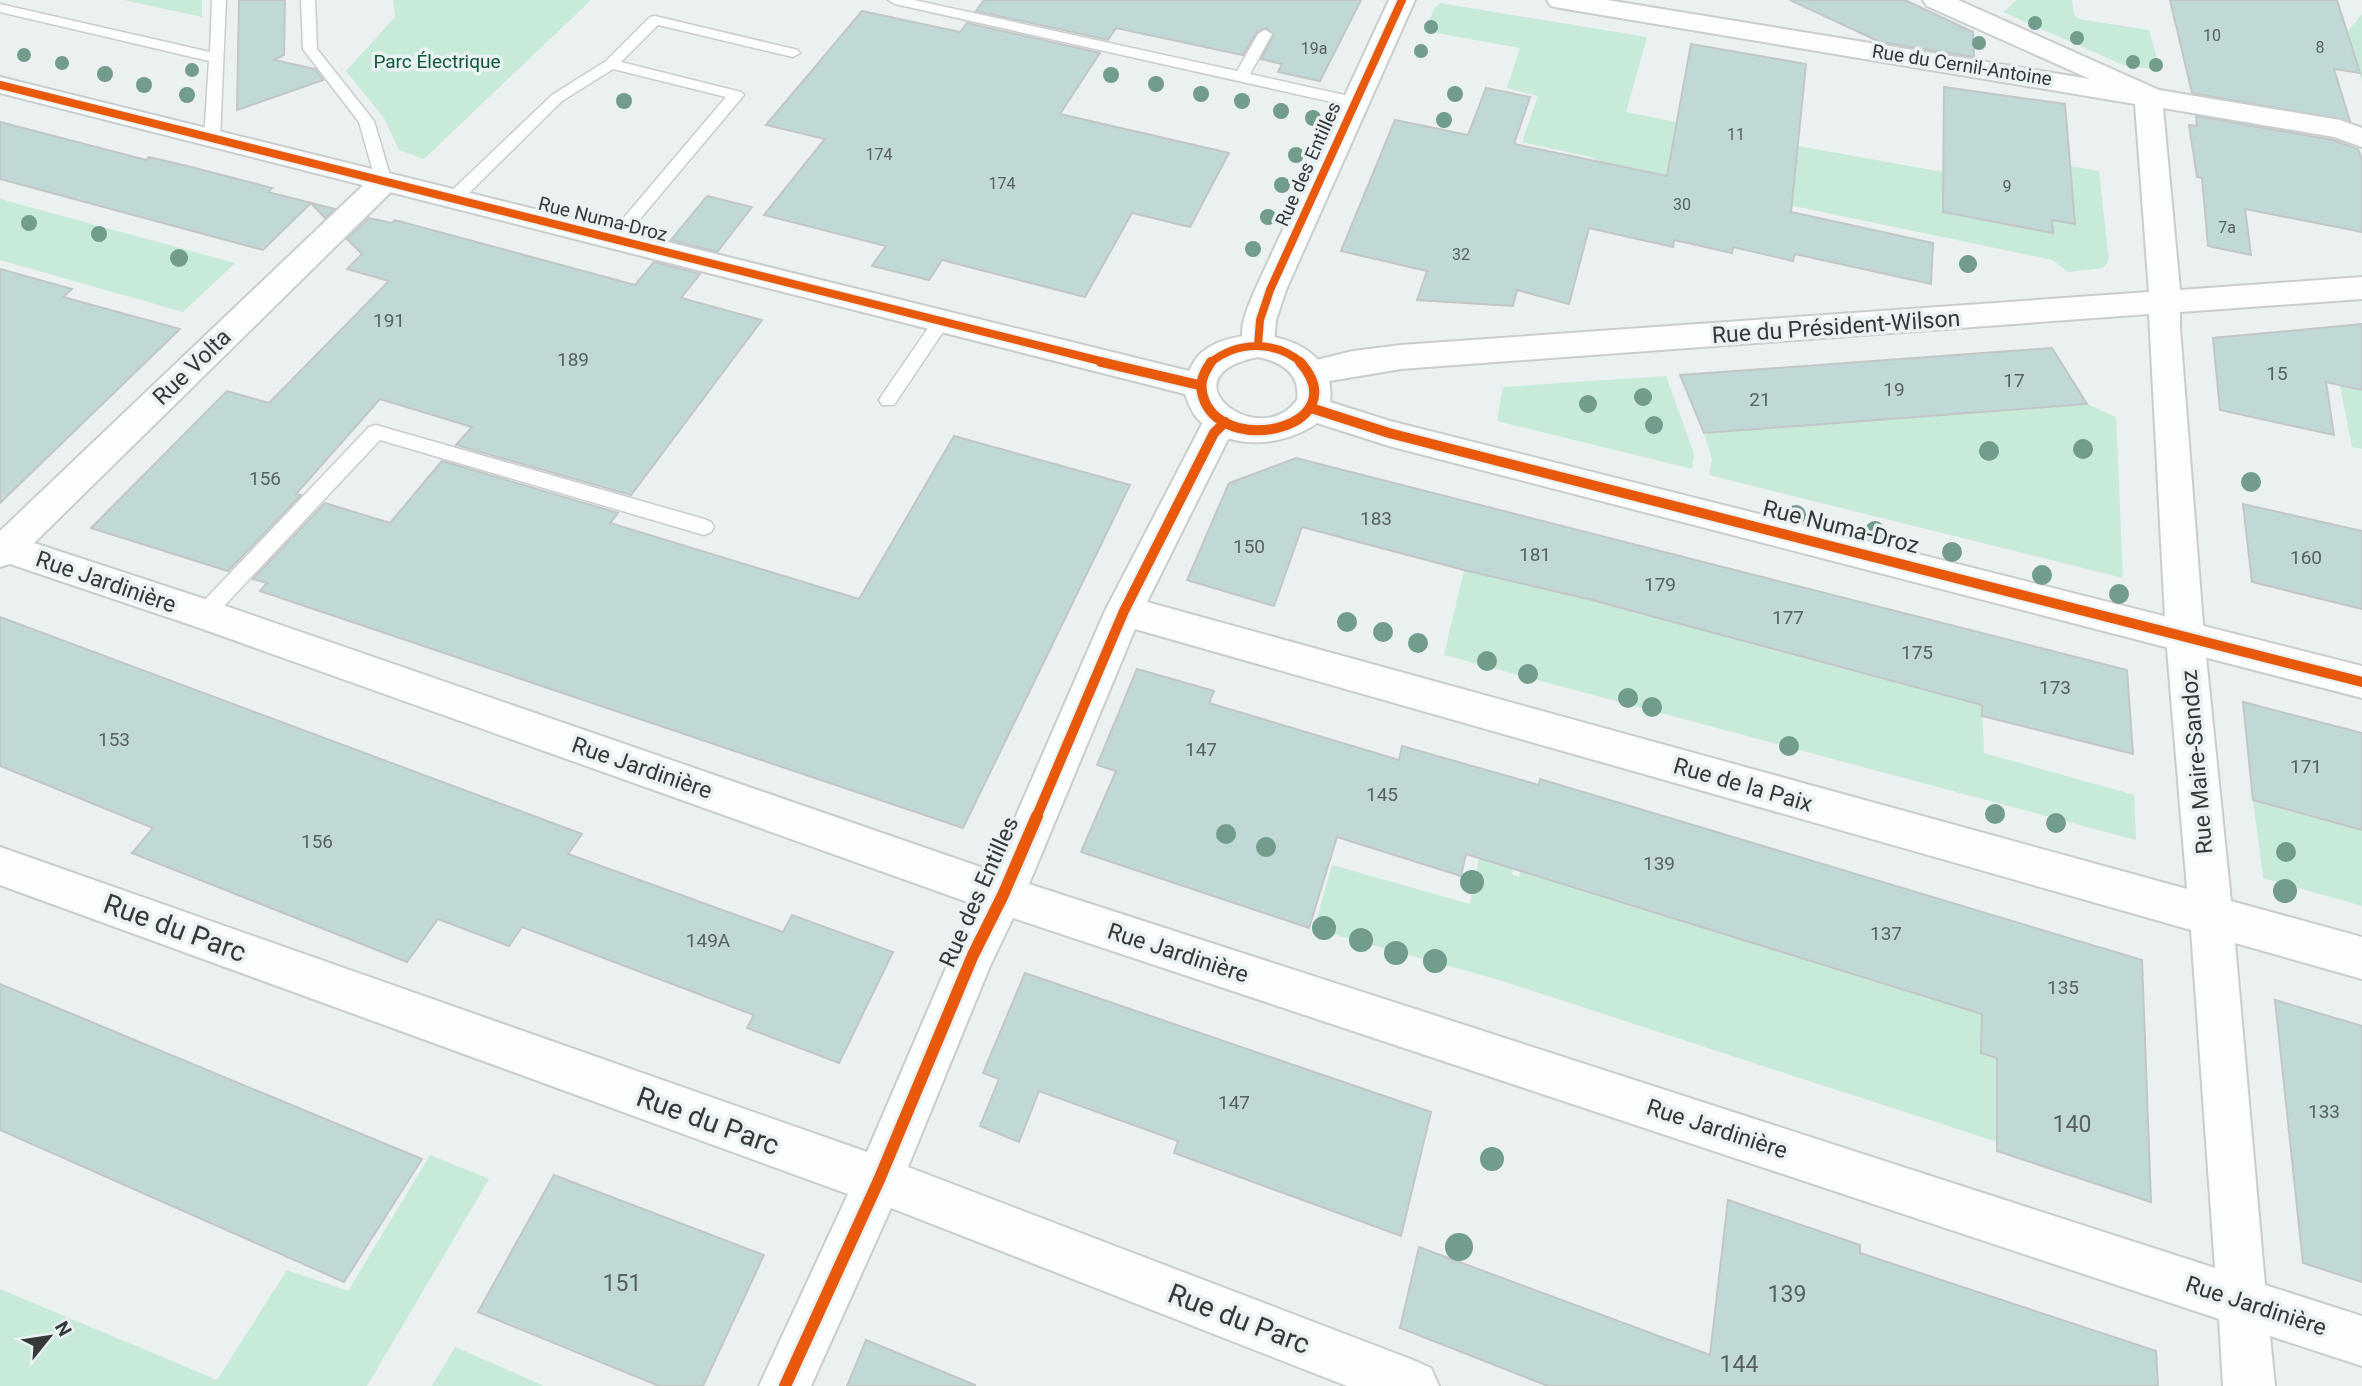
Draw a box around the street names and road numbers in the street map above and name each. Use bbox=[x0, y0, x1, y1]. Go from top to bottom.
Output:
street label: Rue du Cernil-Antoine bbox=[1870, 39, 2054, 91]
street label: Rue des Entilles bbox=[1270, 98, 1346, 230]
street label: Rue Numa-Droz bbox=[536, 192, 670, 246]
street label: Rue du Président-Wilson bbox=[1711, 305, 1961, 349]
street label: Rue Volta bbox=[148, 323, 236, 411]
street label: Rue Numa-Droz bbox=[1760, 495, 1922, 559]
street label: Rue Jardinière bbox=[32, 545, 180, 619]
street label: Rue Maire-Sandoz bbox=[2175, 669, 2219, 855]
street label: Rue Jardinière bbox=[568, 731, 716, 805]
street label: Rue de la Paix bbox=[1670, 752, 1816, 818]
street label: Rue des Entilles bbox=[934, 813, 1024, 971]
street label: Rue du Parc bbox=[99, 887, 251, 969]
street label: Rue Jardinière bbox=[1104, 918, 1252, 988]
street label: Rue du Parc bbox=[632, 1080, 784, 1162]
street label: Rue Jardinière bbox=[1643, 1094, 1791, 1164]
street label: Rue Jardinière bbox=[2182, 1271, 2330, 1341]
street label: Rue du Parc bbox=[1163, 1277, 1315, 1361]

